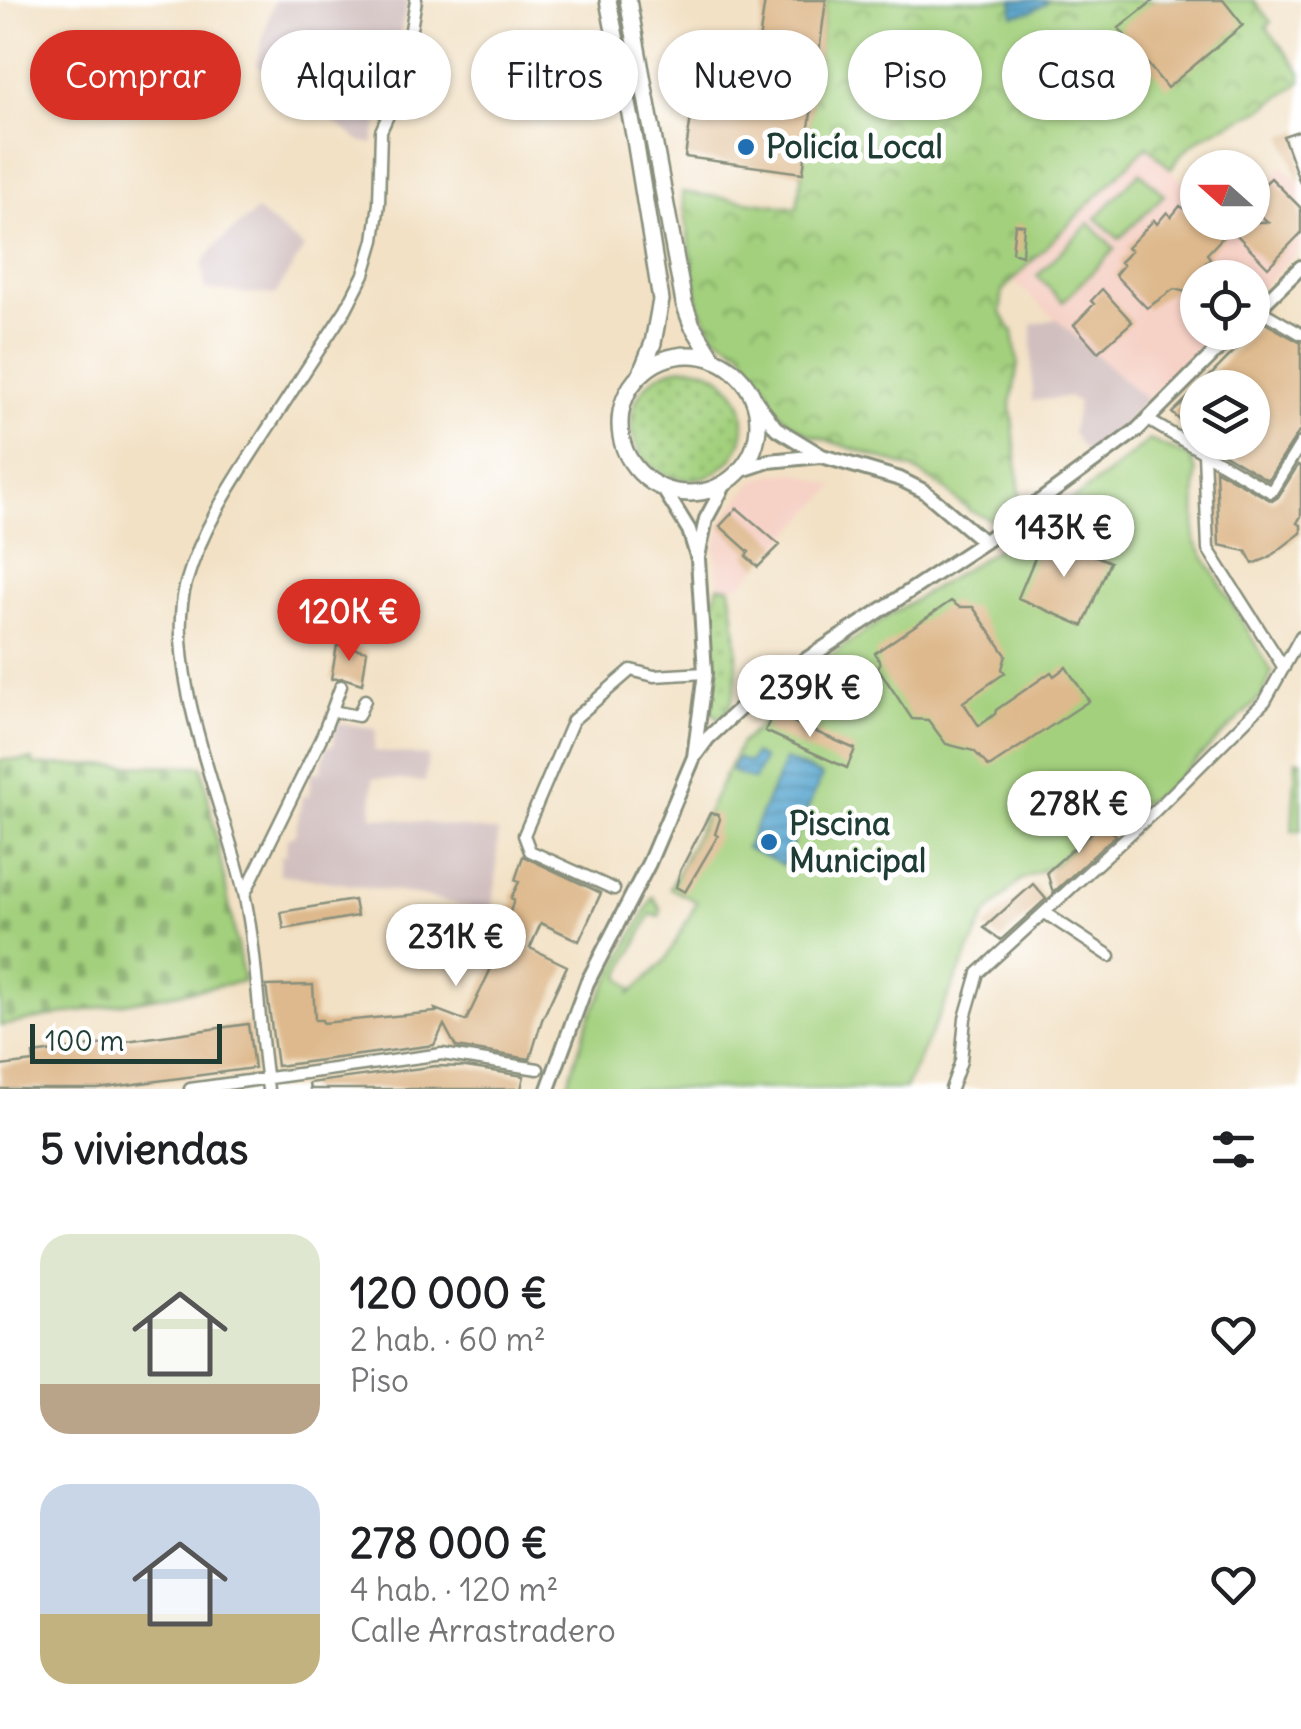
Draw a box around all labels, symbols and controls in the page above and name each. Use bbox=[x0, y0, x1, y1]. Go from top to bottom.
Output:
chip: Comprar bbox=[30, 30, 241, 120]
chip: Alquilar bbox=[261, 30, 451, 120]
chip: Filtros bbox=[471, 30, 638, 120]
chip: Nuevo bbox=[658, 30, 828, 120]
chip: Piso bbox=[848, 30, 982, 120]
chip: Casa bbox=[1002, 30, 1151, 120]
place label: Policía Local bbox=[766, 126, 943, 167]
marker: Policía Local bbox=[735, 136, 757, 158]
north arrow bbox=[1180, 150, 1270, 240]
map controls bbox=[1180, 150, 1270, 460]
button: locate bbox=[1180, 260, 1270, 350]
button: layers bbox=[1180, 370, 1270, 460]
pin: 143K € bbox=[983, 495, 1145, 580]
text: 143K € bbox=[1015, 507, 1113, 548]
pin: 120K € bbox=[268, 579, 430, 664]
text: 120K € bbox=[299, 591, 399, 632]
pin: 239K € bbox=[729, 655, 891, 740]
text: 239K € bbox=[759, 667, 861, 708]
pin: 278K € bbox=[998, 771, 1160, 856]
text: 278K € bbox=[1029, 783, 1129, 824]
place label: Piscina Municipal bbox=[789, 803, 926, 881]
marker: Piscina Municipal bbox=[758, 831, 780, 853]
pin: 231K € bbox=[375, 904, 537, 989]
text: 231K € bbox=[408, 916, 504, 957]
scale bar bbox=[30, 1019, 222, 1064]
text: 100 m bbox=[45, 1023, 124, 1059]
icon: filters bbox=[1206, 1122, 1261, 1177]
text: 5 viviendas bbox=[40, 1123, 248, 1175]
text: 120 000 € bbox=[350, 1267, 547, 1319]
icon: home bbox=[120, 1274, 240, 1394]
icon: heart bbox=[1206, 1307, 1261, 1362]
text: 2 hab. · 60 m² bbox=[350, 1319, 546, 1360]
text: Piso bbox=[350, 1360, 409, 1401]
text: 278 000 € bbox=[350, 1517, 548, 1569]
icon: home bbox=[120, 1524, 240, 1644]
icon: heart bbox=[1206, 1557, 1261, 1612]
text: 4 hab. · 120 m² bbox=[350, 1569, 558, 1610]
text: Calle Arrastradero bbox=[350, 1610, 616, 1651]

